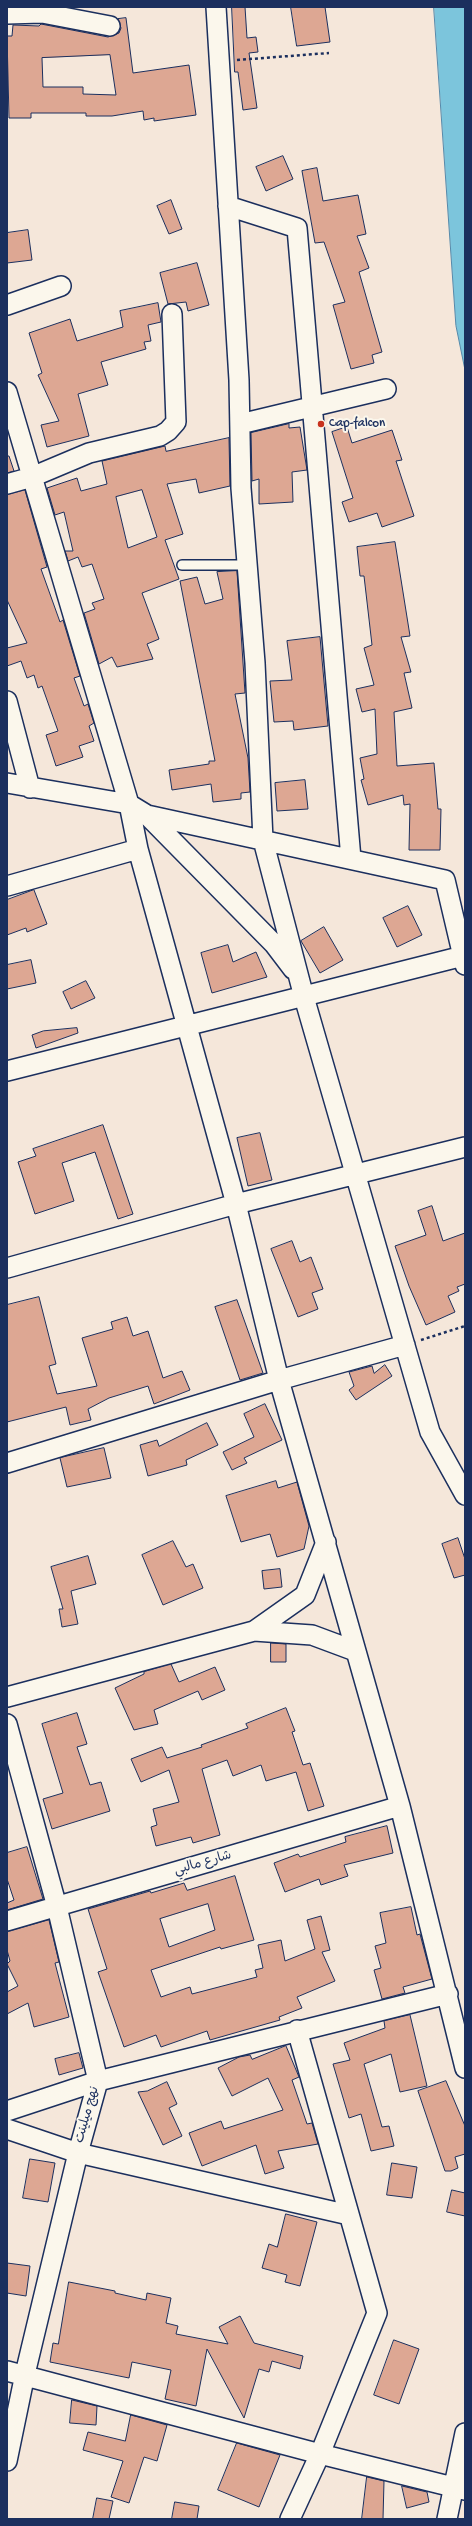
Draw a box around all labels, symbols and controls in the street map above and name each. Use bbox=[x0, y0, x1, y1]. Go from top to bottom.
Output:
place label: Cap-falcon bbox=[329, 416, 385, 432]
marker: Cap-falcon bbox=[316, 419, 326, 429]
street label: شارع مالبي bbox=[172, 1848, 234, 1880]
street label: نهج ميلينت bbox=[72, 2085, 104, 2145]

